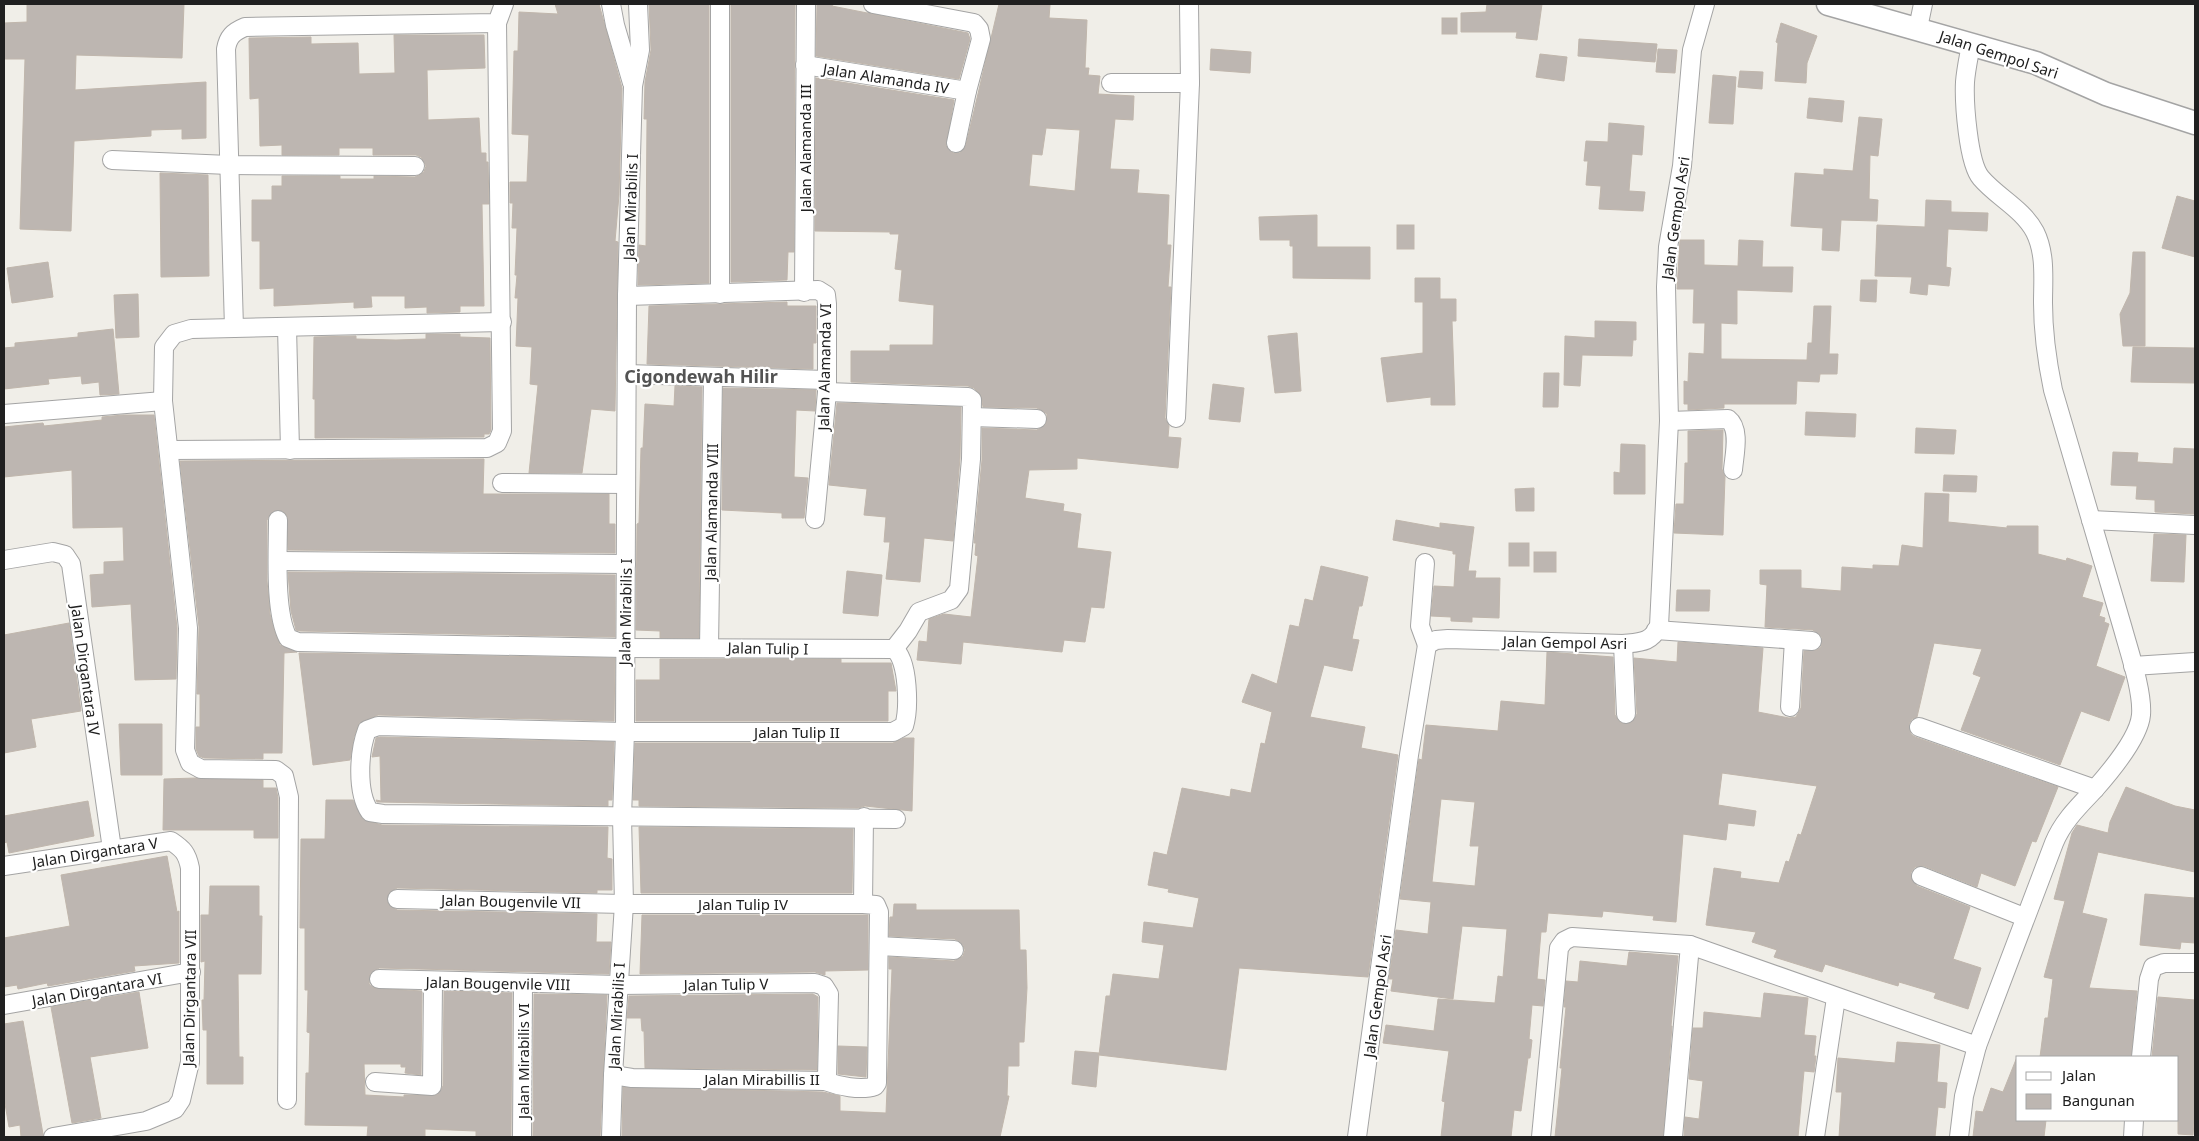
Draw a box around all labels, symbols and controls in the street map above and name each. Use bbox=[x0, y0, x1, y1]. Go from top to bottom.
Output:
street label: Jalan Gempol Sari bbox=[1935, 25, 2061, 83]
street label: Jalan Alamanda IV bbox=[820, 58, 950, 98]
street label: Jalan Alamanda III bbox=[795, 84, 815, 214]
street label: Jalan Mirabilis I bbox=[618, 153, 642, 263]
street label: Jalan Gempol Asri bbox=[1656, 155, 1694, 283]
street label: Jalan Alamanda VI bbox=[813, 303, 835, 433]
district label: Cigondewah Hilir bbox=[624, 364, 778, 388]
street label: Jalan Alamanda VIII bbox=[700, 443, 722, 583]
street label: Jalan Mirabilis I bbox=[614, 558, 636, 668]
street label: Jalan Dirgantara IV bbox=[67, 601, 105, 737]
street label: Jalan Gempol Asri bbox=[1501, 631, 1627, 653]
street label: Jalan Tulip I bbox=[725, 637, 809, 659]
street label: Jalan Tulip II bbox=[752, 722, 840, 742]
street label: Jalan Dirgantara V bbox=[29, 832, 159, 872]
street label: Jalan Bougenvile VII bbox=[439, 890, 581, 912]
street label: Jalan Tulip IV bbox=[696, 894, 788, 914]
street label: Jalan Dirgantara VII bbox=[178, 929, 200, 1069]
street label: Jalan Gempol Asri bbox=[1358, 933, 1396, 1061]
street label: Jalan Mirabilis I bbox=[603, 962, 629, 1072]
street label: Jalan Dirgantara VI bbox=[28, 968, 164, 1011]
street label: Jalan Bougenvile VIII bbox=[423, 972, 571, 994]
street label: Jalan Tulip V bbox=[681, 973, 769, 995]
street label: Jalan Mirabilis VI bbox=[513, 1003, 533, 1121]
legend bbox=[2016, 1056, 2179, 1121]
text: Jalan bbox=[2060, 1065, 2096, 1085]
street label: Jalan Mirabillis II bbox=[702, 1069, 820, 1089]
text: Bangunan bbox=[2062, 1090, 2135, 1110]

